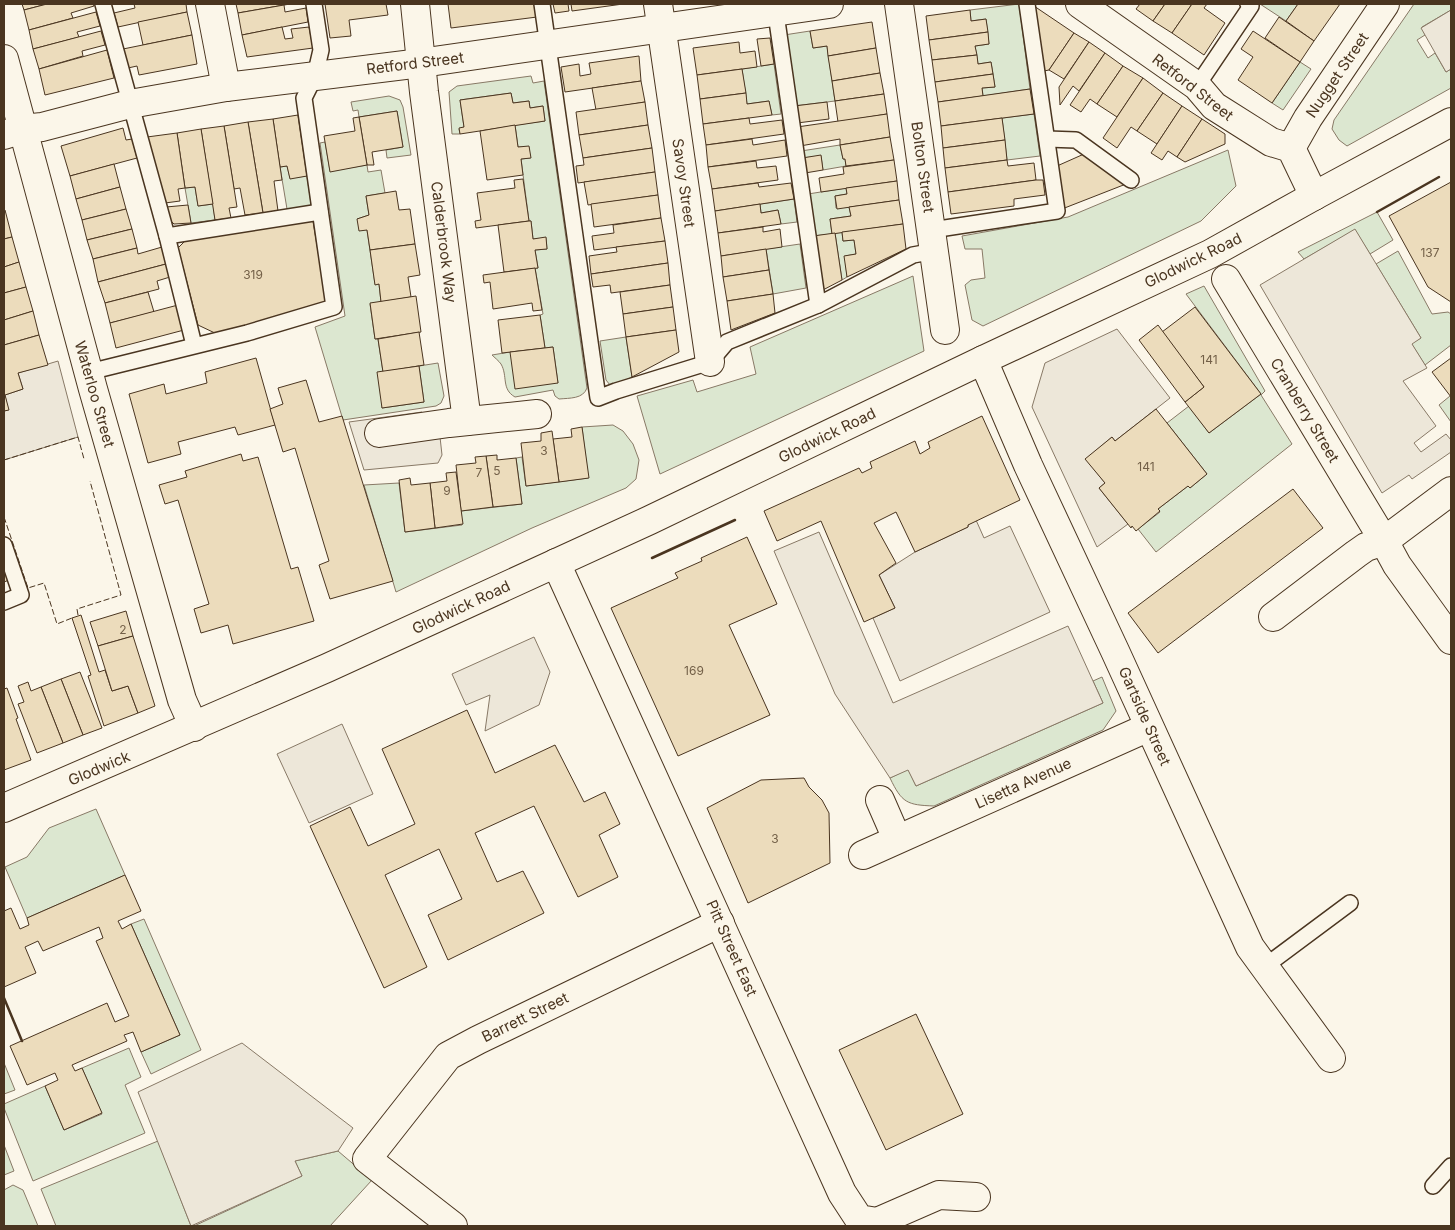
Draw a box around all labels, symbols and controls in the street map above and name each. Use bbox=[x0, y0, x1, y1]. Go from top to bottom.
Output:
street label: Nugget Street bbox=[1302, 29, 1373, 121]
street label: Retford Street bbox=[365, 48, 465, 78]
street label: Retford Street bbox=[1149, 49, 1238, 125]
street label: Bolton Street bbox=[907, 120, 939, 214]
street label: Savoy Street bbox=[668, 137, 700, 229]
street label: Calderbrook Way bbox=[427, 180, 461, 305]
street label: Glodwick Road bbox=[1141, 228, 1245, 292]
house number: 137 bbox=[1420, 245, 1440, 260]
house number: 319 bbox=[243, 267, 263, 282]
street label: Waterloo Street bbox=[71, 339, 119, 450]
house number: 141 bbox=[1200, 352, 1218, 367]
street label: Cranberry Street bbox=[1266, 354, 1344, 466]
street label: Glodwick Road bbox=[775, 403, 879, 467]
house number: 3 bbox=[540, 443, 548, 458]
house number: 141 bbox=[1137, 459, 1155, 474]
house number: 5 bbox=[493, 463, 501, 478]
house number: 7 bbox=[476, 465, 483, 480]
house number: 9 bbox=[443, 483, 451, 498]
street label: Glodwick Road bbox=[409, 576, 513, 638]
house number: 2 bbox=[119, 622, 127, 637]
house number: 169 bbox=[684, 663, 704, 678]
street label: Gartside Street bbox=[1115, 664, 1175, 768]
street label: Glodwick bbox=[65, 746, 134, 790]
street label: Lisetta Avenue bbox=[972, 753, 1074, 813]
house number: 3 bbox=[771, 831, 779, 846]
street label: Pitt Street East bbox=[702, 897, 762, 999]
street label: Barrett Street bbox=[478, 988, 572, 1046]

